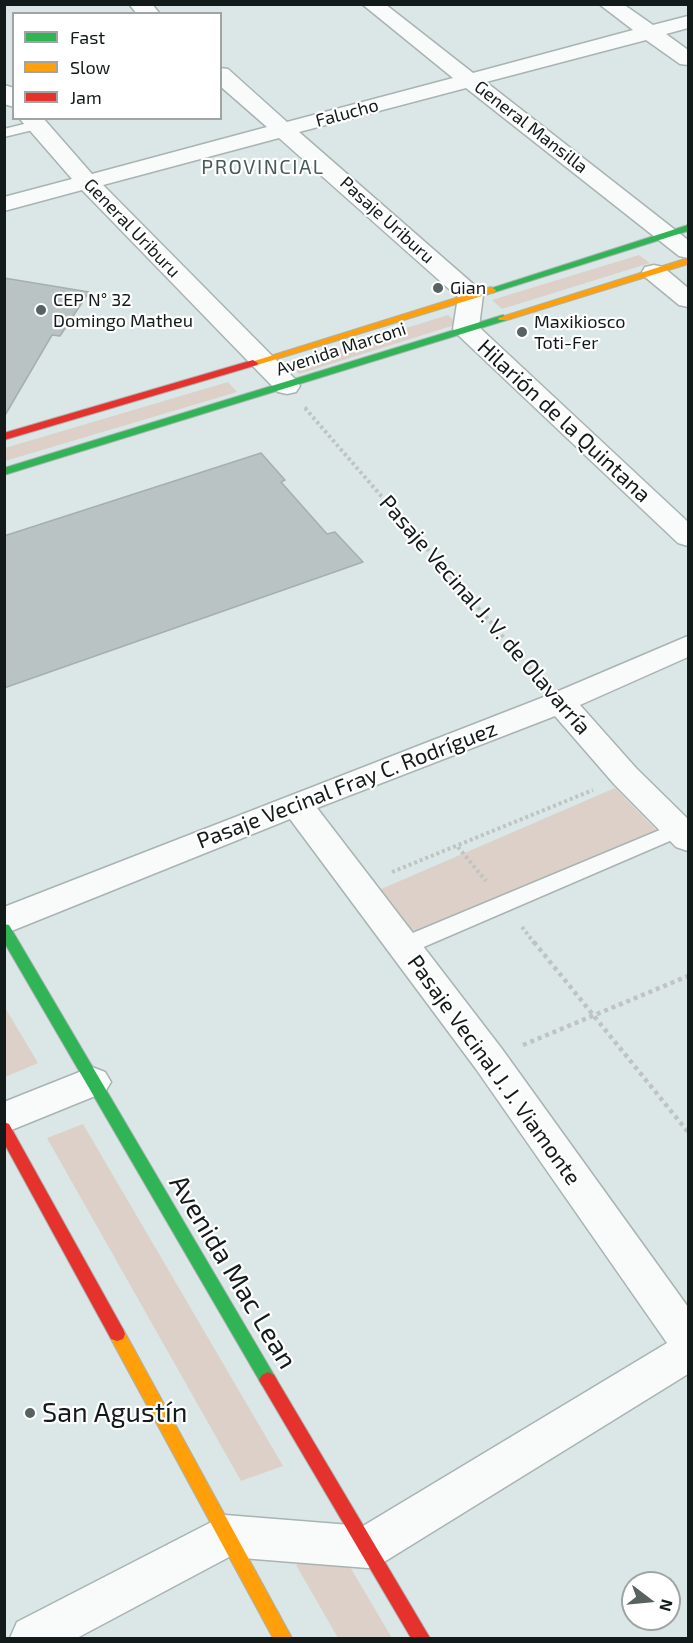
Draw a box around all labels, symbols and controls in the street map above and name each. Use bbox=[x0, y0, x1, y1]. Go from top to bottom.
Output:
legend bbox=[12, 12, 222, 120]
text: Fast bbox=[70, 26, 105, 48]
text: Slow bbox=[70, 56, 110, 78]
street label: General Mansilla bbox=[470, 76, 592, 178]
text: Jam bbox=[70, 86, 102, 108]
street label: Falucho bbox=[313, 94, 381, 132]
district label: PROVINCIAL bbox=[201, 155, 325, 179]
street label: Pasaje Uriburu bbox=[335, 172, 439, 268]
street label: General Uriburu bbox=[79, 174, 185, 282]
place label: Gian bbox=[450, 277, 486, 299]
marker: Gian bbox=[431, 281, 445, 295]
place label: CEP N° 32 Domingo Matheu bbox=[53, 289, 193, 332]
marker: CEP N° 32 Domingo Matheu bbox=[34, 303, 48, 317]
place label: Maxikiosco Toti-Fer bbox=[534, 311, 626, 354]
street label: Avenida Marconi bbox=[273, 318, 409, 380]
marker: Maxikiosco Toti-Fer bbox=[515, 325, 529, 339]
street label: Hilarión de la Quintana bbox=[472, 334, 656, 508]
street label: Pasaje Vecinal J. V. de Olavarría bbox=[374, 490, 596, 740]
street label: Pasaje Vecinal Fray C. Rodríguez bbox=[193, 715, 501, 855]
street label: Pasaje Vecinal J. J. Viamonte bbox=[402, 950, 586, 1190]
street label: Avenida Mac Lean bbox=[162, 1169, 304, 1375]
place label: San Agustín bbox=[42, 1397, 187, 1429]
marker: San Agustín bbox=[23, 1406, 37, 1420]
north arrow bbox=[621, 1571, 681, 1631]
text: N bbox=[656, 1597, 678, 1614]

